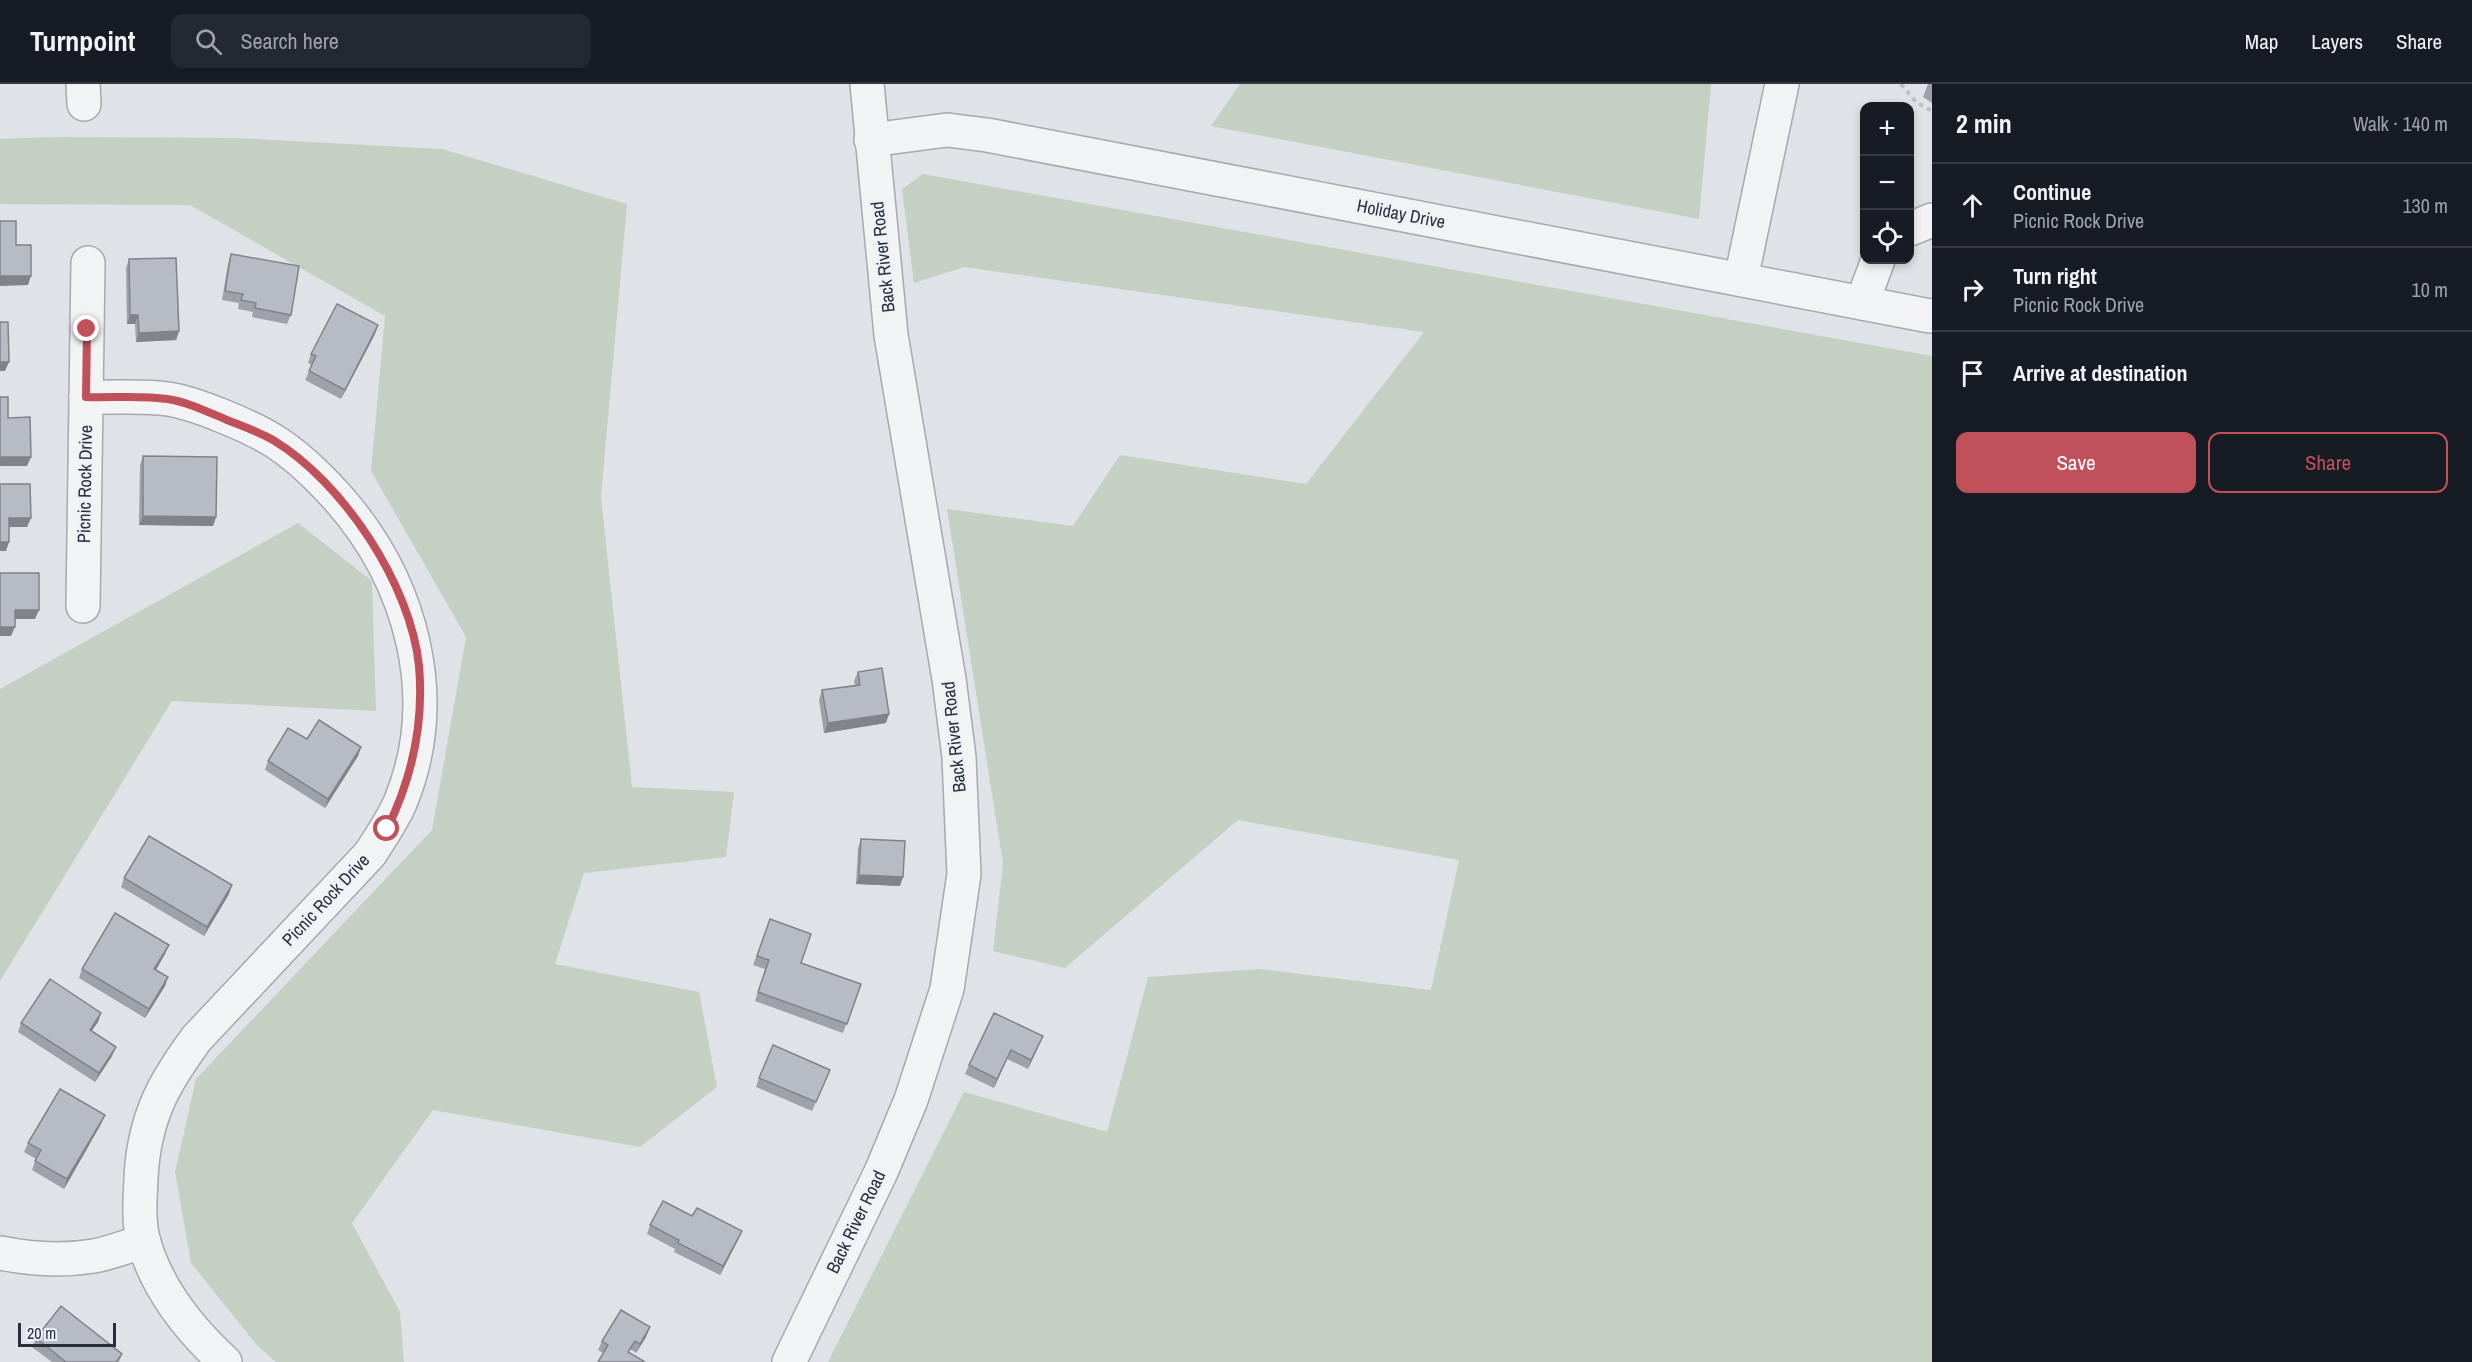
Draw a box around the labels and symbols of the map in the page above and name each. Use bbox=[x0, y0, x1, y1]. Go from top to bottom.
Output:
street label: Holiday Drive bbox=[1355, 193, 1447, 234]
street label: Back River Road bbox=[864, 200, 901, 314]
route end bbox=[73, 315, 99, 341]
street label: Picnic Rock Drive bbox=[71, 425, 98, 543]
street label: Back River Road bbox=[935, 680, 972, 794]
route start bbox=[373, 815, 399, 841]
street label: Picnic Rock Drive bbox=[276, 848, 375, 951]
street label: Back River Road bbox=[820, 1166, 891, 1277]
scale bar bbox=[18, 1320, 116, 1348]

